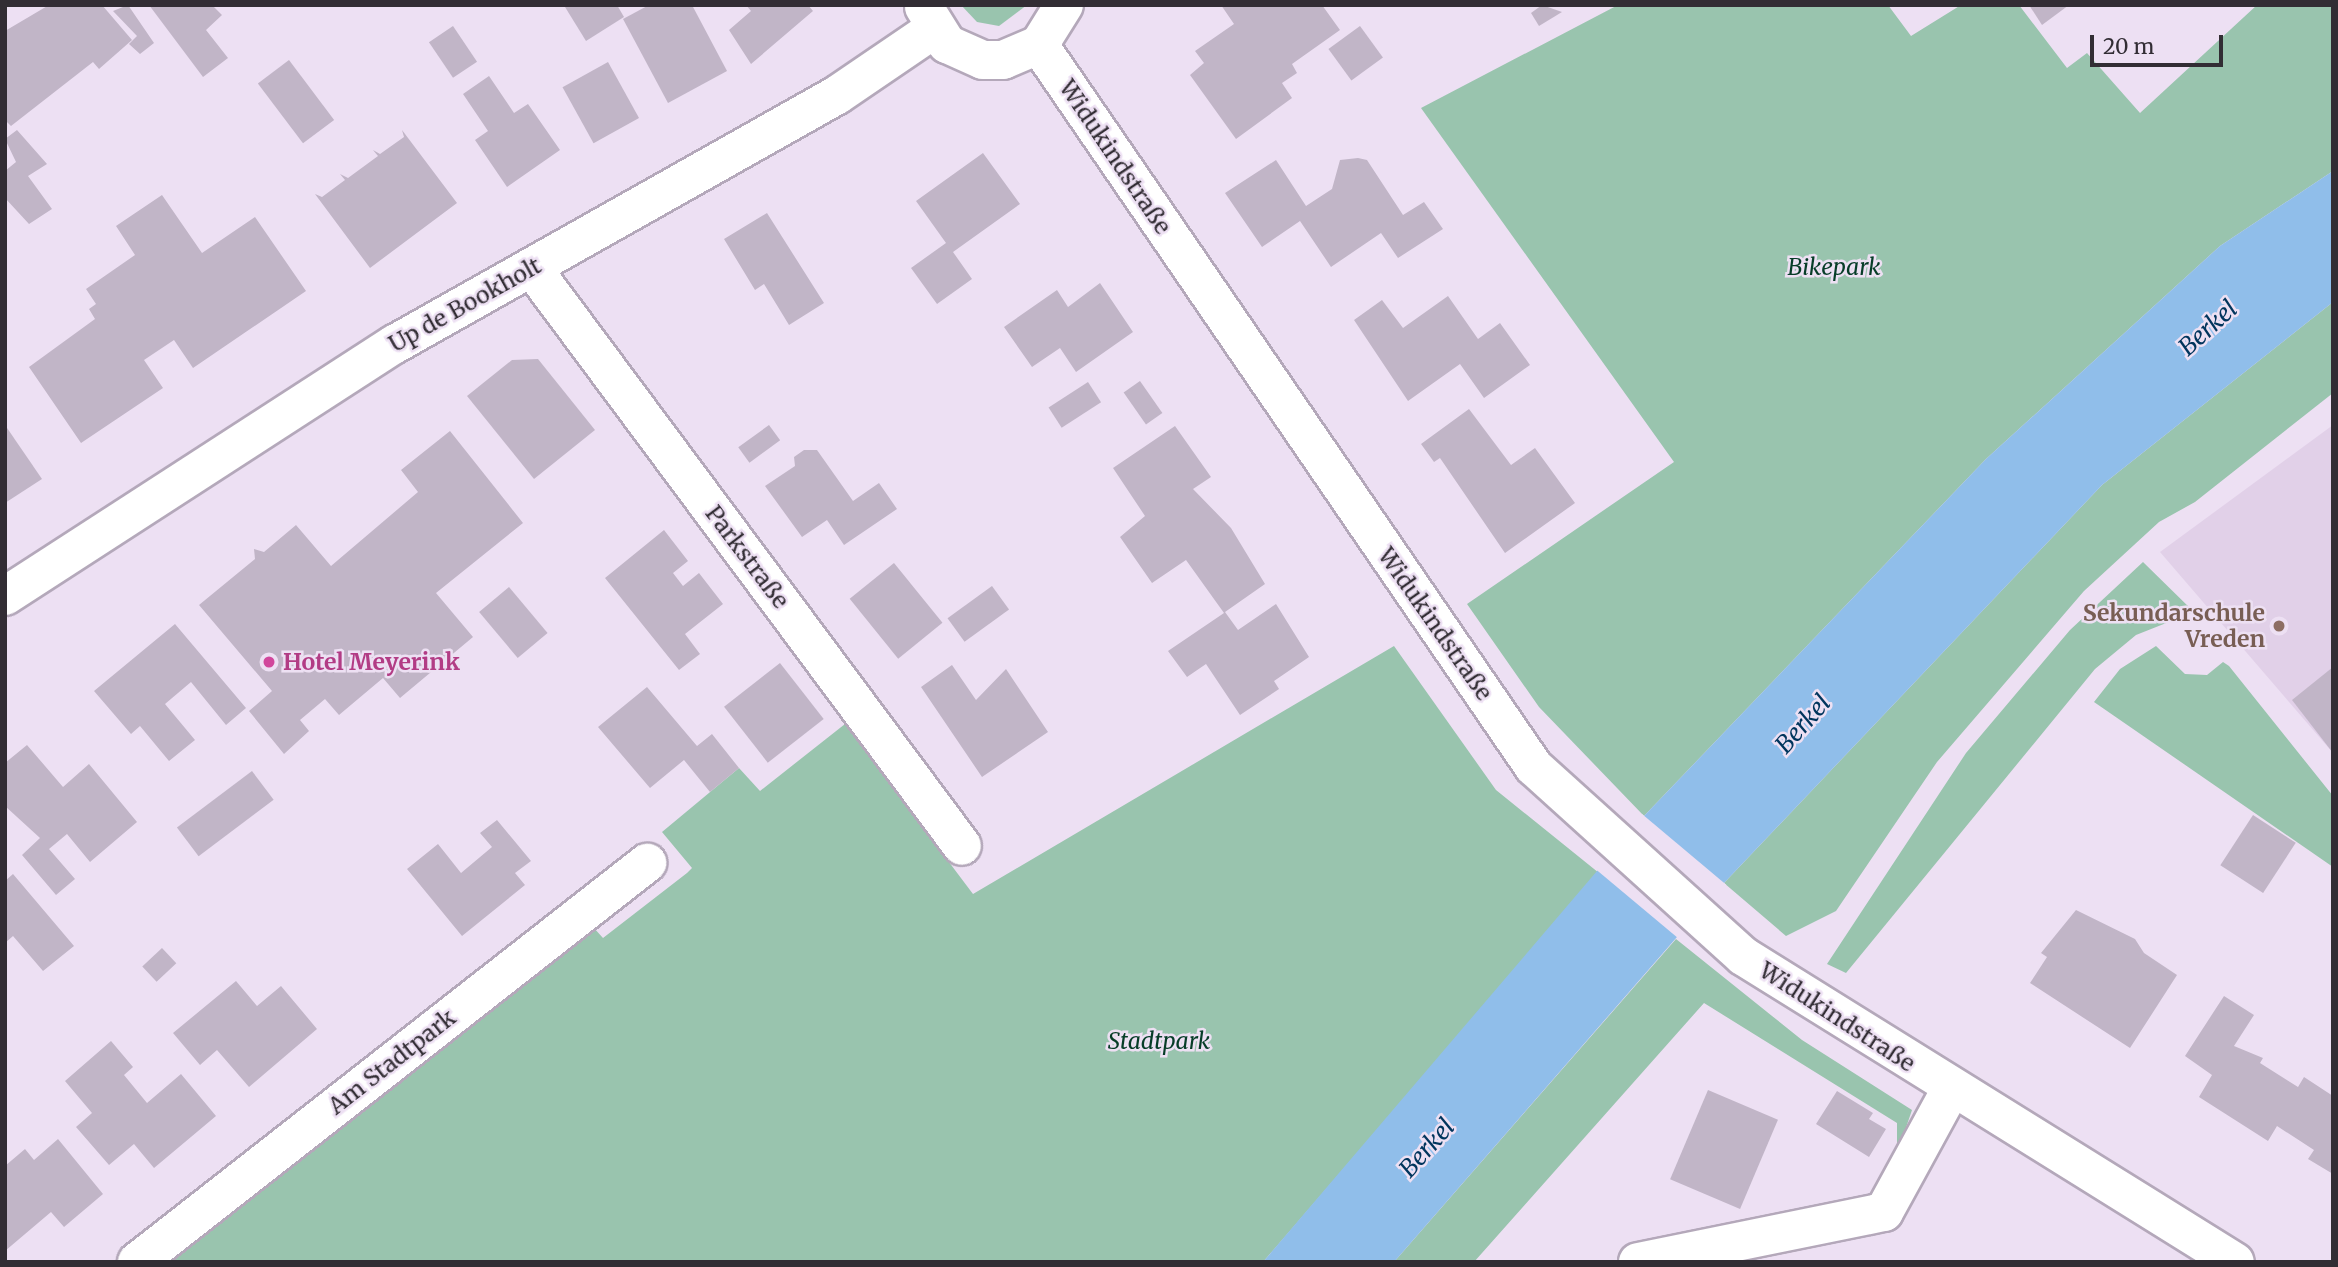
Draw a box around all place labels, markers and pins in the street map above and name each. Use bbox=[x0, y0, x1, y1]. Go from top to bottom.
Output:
place label: Sekundarschule Vreden bbox=[2083, 599, 2265, 653]
marker: Sekundarschule Vreden bbox=[2271, 618, 2287, 634]
place label: Hotel Meyerink bbox=[283, 648, 460, 676]
marker: Hotel Meyerink bbox=[261, 654, 277, 670]

